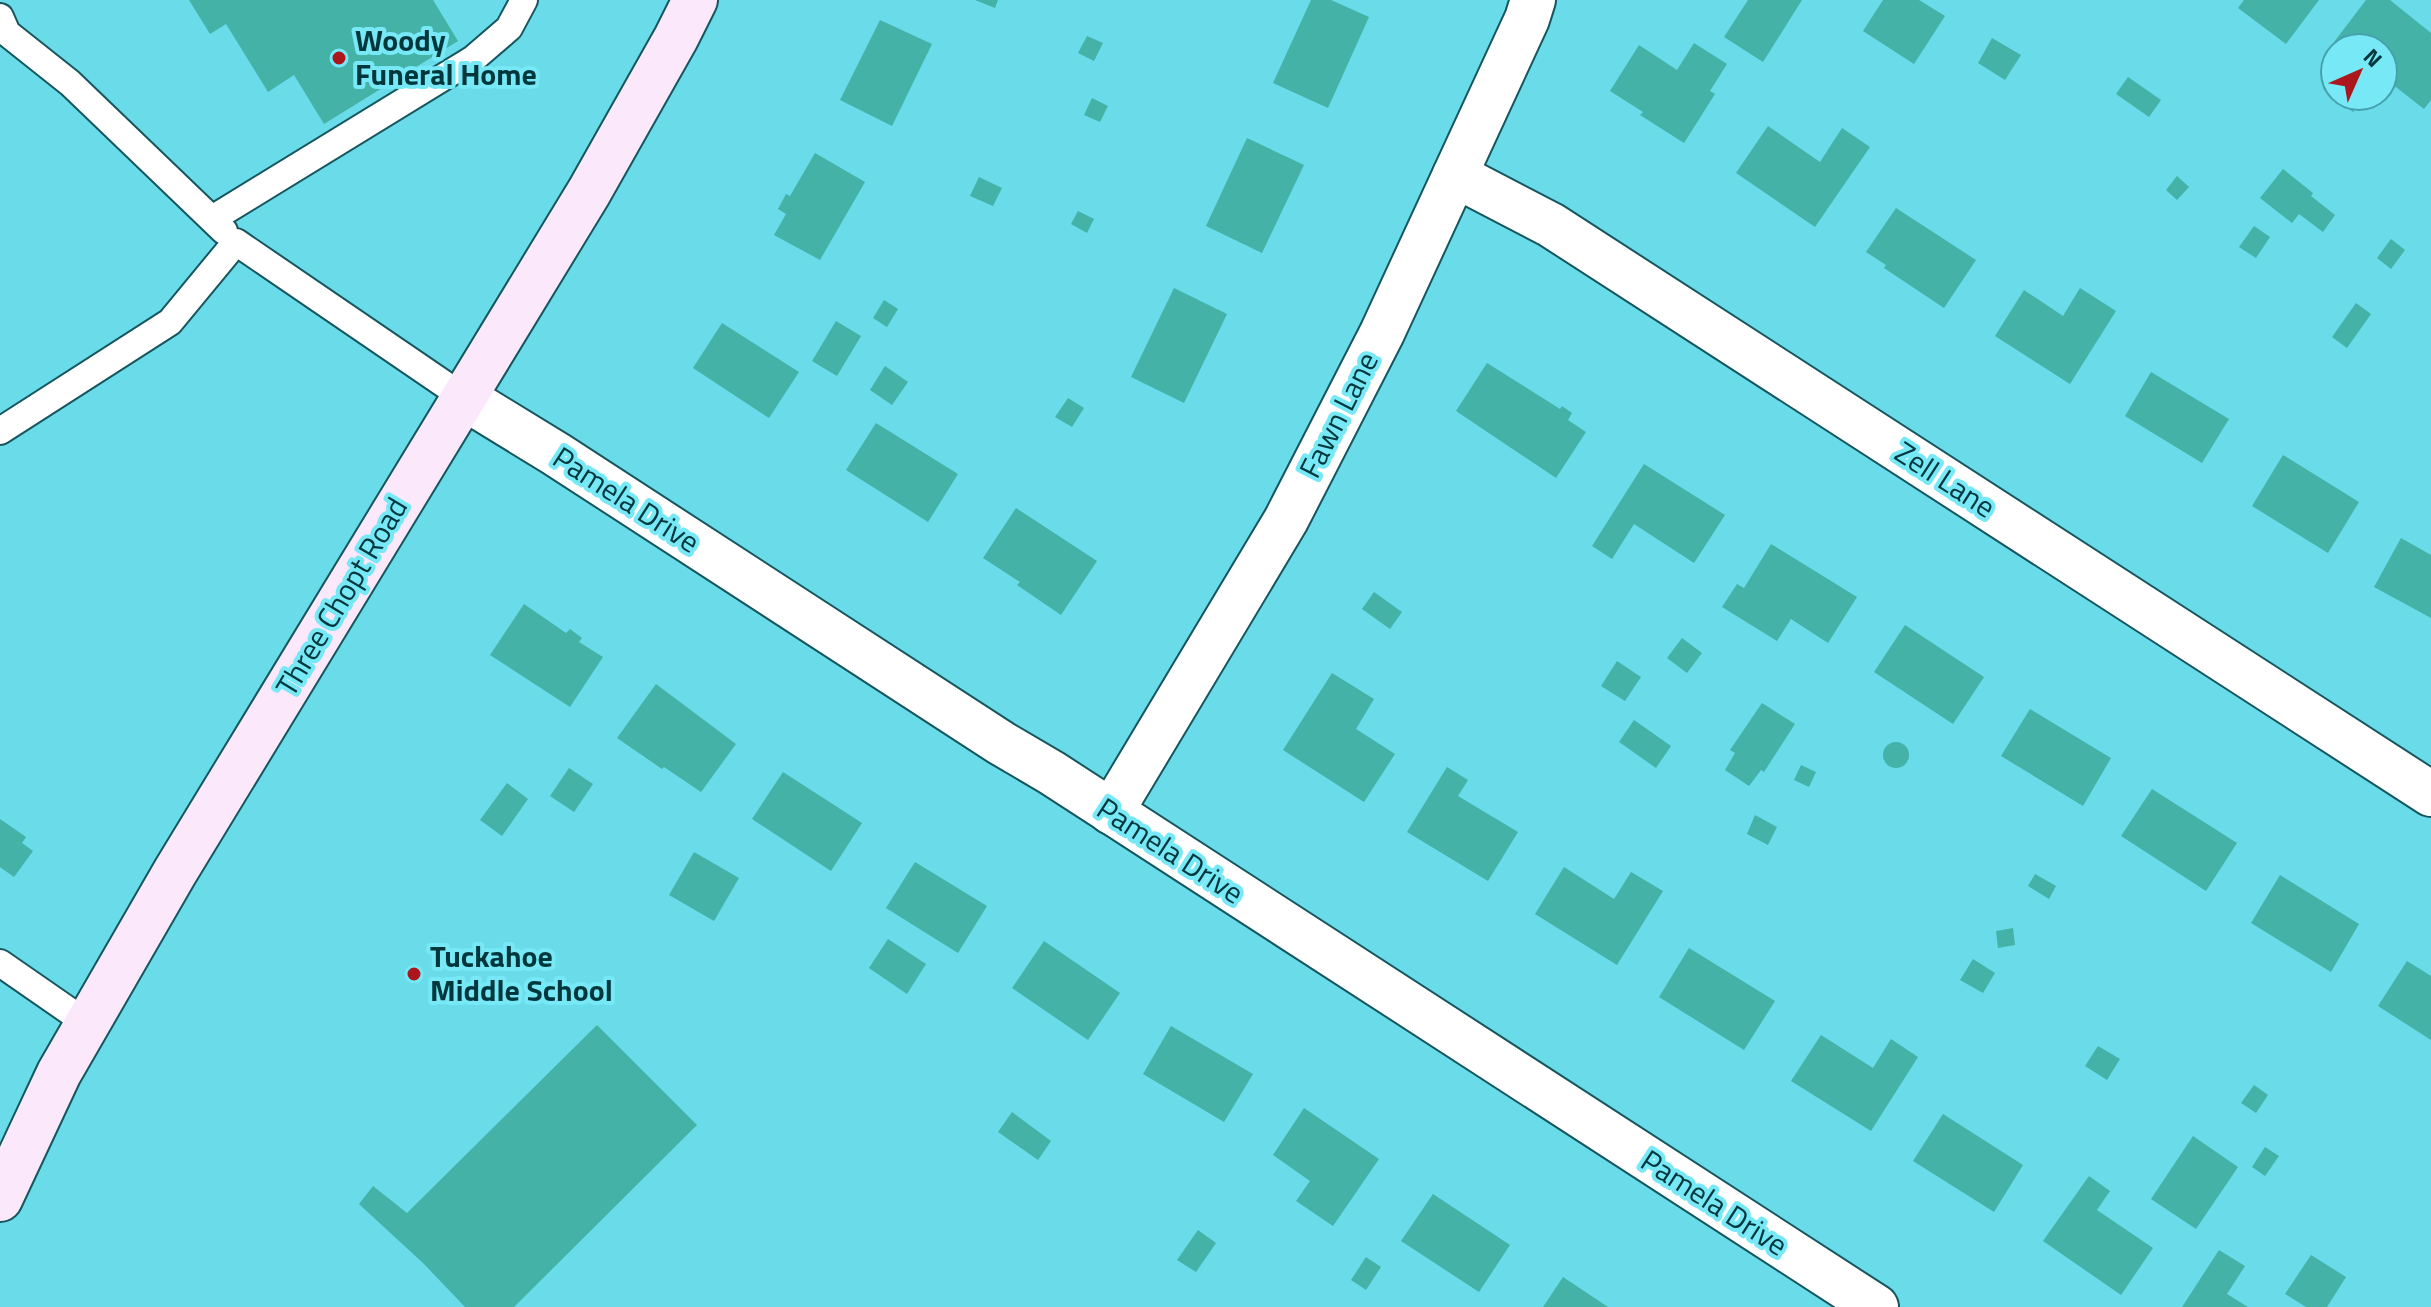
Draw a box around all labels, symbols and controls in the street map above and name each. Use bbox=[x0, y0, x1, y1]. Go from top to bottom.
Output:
place label: Woody Funeral Home bbox=[355, 17, 537, 97]
north arrow bbox=[2319, 32, 2399, 112]
text: N bbox=[2356, 40, 2391, 75]
marker: Woody Funeral Home bbox=[330, 49, 348, 67]
street label: Fawn Lane bbox=[1287, 343, 1389, 486]
street label: Zell Lane bbox=[1886, 429, 2005, 529]
street label: Pamela Drive bbox=[544, 434, 709, 564]
street label: Three Chopt Road bbox=[263, 488, 419, 705]
street label: Pamela Drive bbox=[1088, 785, 1253, 915]
place label: Tuckahoe Middle School bbox=[430, 933, 613, 1013]
marker: Tuckahoe Middle School bbox=[405, 965, 423, 983]
street label: Pamela Drive bbox=[1632, 1137, 1797, 1267]

